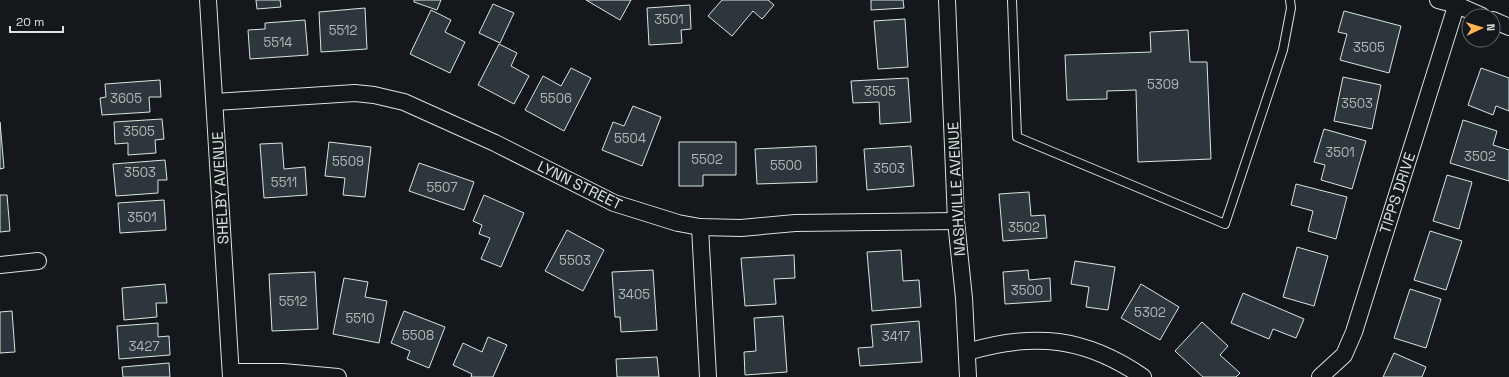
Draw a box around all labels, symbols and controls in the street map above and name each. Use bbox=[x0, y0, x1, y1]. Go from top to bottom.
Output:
scale bar bbox=[10, 8, 63, 34]
north arrow bbox=[1461, 8, 1501, 48]
house number: 3501 bbox=[654, 11, 684, 28]
text: 20 m bbox=[16, 14, 44, 30]
house number: 5512 bbox=[329, 22, 357, 39]
text: N bbox=[1484, 23, 1498, 31]
house number: 5514 bbox=[264, 34, 292, 51]
house number: 3505 bbox=[1353, 39, 1385, 56]
house number: 5309 bbox=[1147, 76, 1179, 93]
house number: 3505 bbox=[864, 83, 896, 100]
house number: 3605 bbox=[110, 90, 142, 107]
house number: 5506 bbox=[540, 90, 572, 107]
house number: 3503 bbox=[1341, 95, 1373, 112]
street label: NASHVILLE AVENUE bbox=[943, 121, 969, 257]
house number: 3505 bbox=[123, 123, 155, 140]
house number: 5504 bbox=[614, 130, 646, 147]
street label: SHELBY AVENUE bbox=[208, 131, 232, 245]
house number: 3501 bbox=[1325, 144, 1355, 161]
house number: 3502 bbox=[1464, 148, 1496, 165]
street label: TIPPS DRIVE bbox=[1375, 150, 1419, 236]
house number: 5502 bbox=[691, 151, 723, 168]
house number: 5509 bbox=[332, 153, 364, 170]
street label: LYNN STREET bbox=[534, 156, 626, 214]
house number: 5500 bbox=[770, 157, 802, 174]
house number: 3503 bbox=[873, 160, 905, 177]
house number: 3503 bbox=[124, 164, 156, 181]
house number: 5511 bbox=[271, 174, 297, 191]
house number: 5507 bbox=[426, 179, 458, 196]
house number: 3501 bbox=[127, 209, 157, 226]
house number: 3502 bbox=[1008, 219, 1040, 236]
house number: 5503 bbox=[559, 252, 591, 269]
house number: 3500 bbox=[1011, 282, 1043, 299]
house number: 3405 bbox=[618, 286, 650, 303]
house number: 5512 bbox=[279, 293, 307, 310]
house number: 5302 bbox=[1134, 304, 1166, 321]
house number: 5510 bbox=[345, 310, 375, 327]
house number: 5508 bbox=[402, 327, 434, 344]
house number: 3417 bbox=[882, 328, 910, 345]
house number: 3427 bbox=[128, 338, 160, 355]

